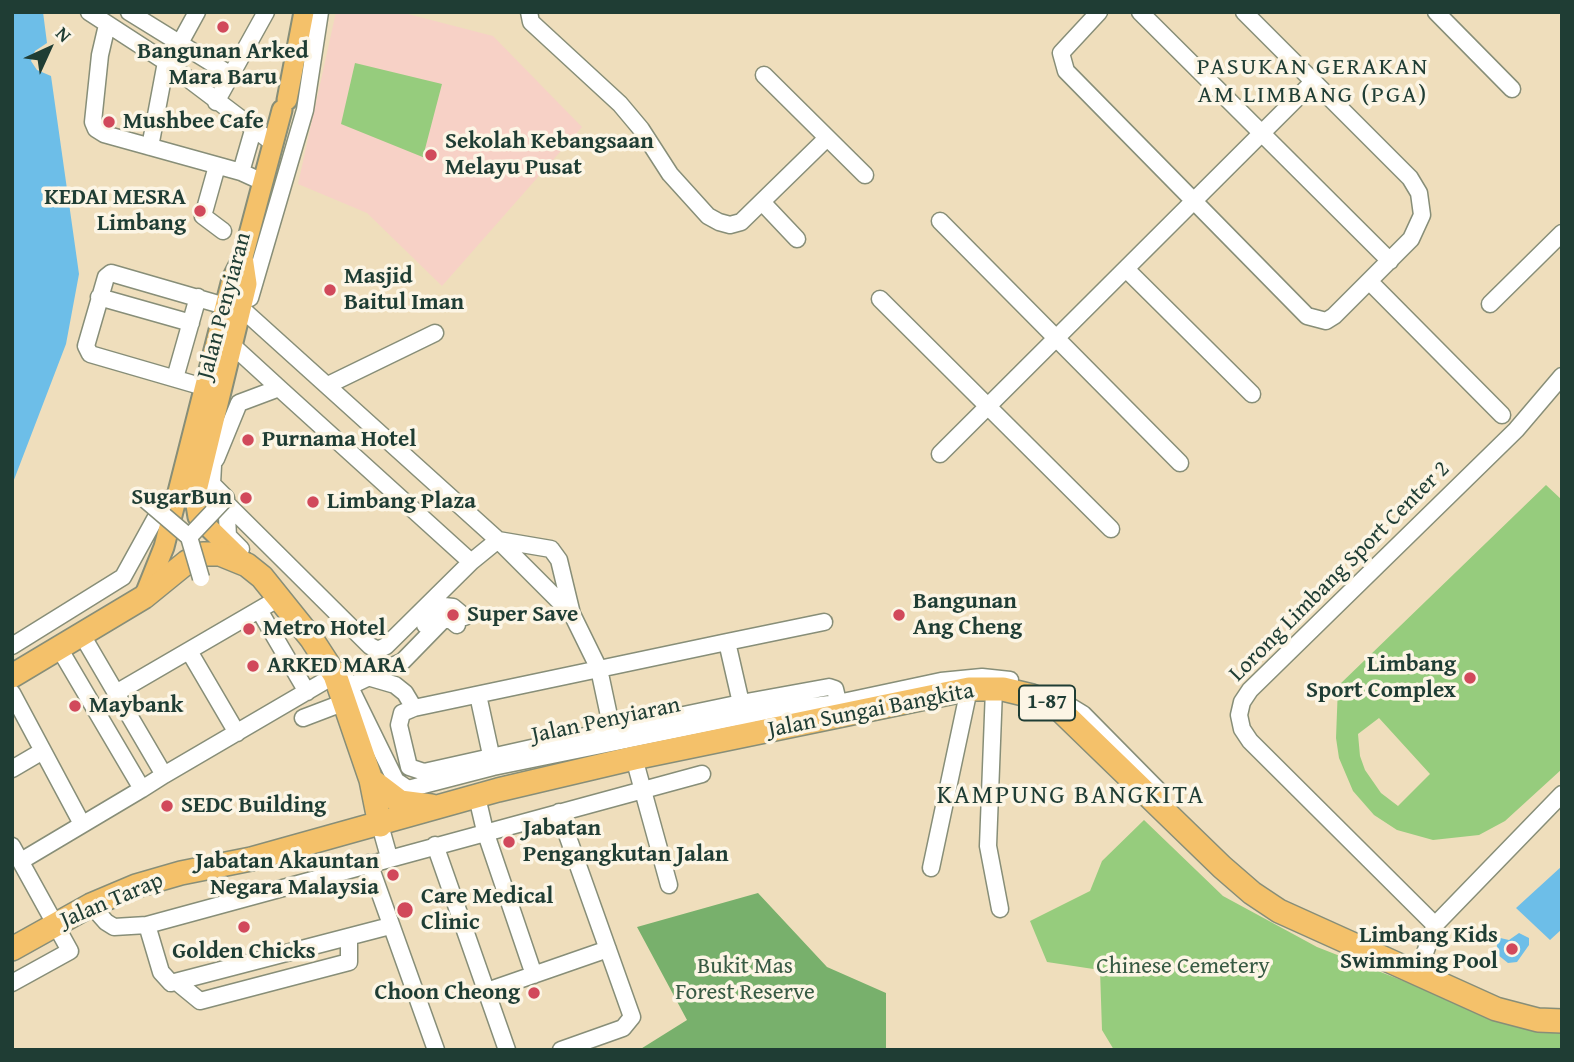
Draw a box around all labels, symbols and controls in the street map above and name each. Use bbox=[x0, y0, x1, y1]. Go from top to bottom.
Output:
north arrow bbox=[14, 14, 84, 84]
marker: Bangunan Arked Mara Baru bbox=[215, 19, 231, 35]
text: N bbox=[49, 20, 78, 49]
place label: Bangunan Arked Mara Baru bbox=[137, 38, 309, 92]
district label: PASUKAN GERAKAN AM LIMBANG (PGA) bbox=[1199, 54, 1427, 110]
place label: Mushbee Cafe bbox=[123, 108, 264, 136]
marker: Mushbee Cafe bbox=[101, 114, 117, 130]
place label: Sekolah Kebangsaan Melayu Pusat bbox=[445, 128, 654, 182]
marker: Sekolah Kebangsaan Melayu Pusat bbox=[423, 147, 439, 163]
place label: KEDAI MESRA Limbang bbox=[44, 184, 186, 238]
marker: KEDAI MESRA Limbang bbox=[192, 203, 208, 219]
street label: Jalan Penyiaran bbox=[192, 229, 258, 383]
place label: Masjid Baitul Iman bbox=[344, 263, 464, 317]
marker: Masjid Baitul Iman bbox=[322, 282, 338, 298]
place label: Purnama Hotel bbox=[262, 426, 416, 454]
marker: Purnama Hotel bbox=[240, 432, 256, 448]
street label: Lorong Limbang Sport Center 2 bbox=[1224, 456, 1456, 688]
place label: SugarBun bbox=[131, 484, 232, 512]
place label: Limbang Plaza bbox=[327, 488, 476, 516]
marker: SugarBun bbox=[238, 490, 254, 506]
marker: Limbang Plaza bbox=[305, 494, 321, 510]
place label: Bangunan Ang Cheng bbox=[913, 588, 1022, 642]
place label: Super Save bbox=[467, 601, 578, 629]
marker: Super Save bbox=[445, 607, 461, 623]
marker: Bangunan Ang Cheng bbox=[891, 607, 907, 623]
place label: Metro Hotel bbox=[263, 615, 386, 643]
marker: Metro Hotel bbox=[241, 621, 257, 637]
place label: Limbang Sport Complex bbox=[1306, 651, 1456, 705]
place label: ARKED MARA bbox=[267, 652, 406, 680]
marker: ARKED MARA bbox=[245, 658, 261, 674]
marker: Limbang Sport Complex bbox=[1462, 670, 1478, 686]
street label: Jalan Sungai Bangkita bbox=[766, 677, 976, 745]
road number: 1-87 bbox=[1019, 686, 1075, 720]
place label: Maybank bbox=[89, 692, 183, 720]
street label: Jalan Penyiaran bbox=[529, 692, 683, 750]
marker: Maybank bbox=[67, 698, 83, 714]
district label: KAMPUNG BANGKITA bbox=[939, 780, 1203, 812]
place label: SEDC Building bbox=[181, 792, 326, 820]
marker: SEDC Building bbox=[159, 798, 175, 814]
place label: Jabatan Pengangkutan Jalan bbox=[523, 815, 729, 869]
marker: Jabatan Pengangkutan Jalan bbox=[501, 834, 517, 850]
place label: Jabatan Akauntan Negara Malaysia bbox=[195, 848, 379, 902]
street label: Jalan Tarap bbox=[57, 867, 167, 935]
marker: Jabatan Akauntan Negara Malaysia bbox=[385, 867, 401, 883]
place label: Care Medical Clinic bbox=[421, 883, 553, 937]
marker: Care Medical Clinic bbox=[395, 900, 415, 920]
marker: Golden Chicks bbox=[236, 919, 252, 935]
place label: Limbang Kids Swimming Pool bbox=[1340, 922, 1498, 976]
place label: Golden Chicks bbox=[172, 938, 316, 966]
marker: Limbang Kids Swimming Pool bbox=[1504, 941, 1520, 957]
park label: Bukit Mas Forest Reserve bbox=[675, 953, 815, 1007]
park label: Chinese Cemetery bbox=[1096, 953, 1270, 981]
place label: Choon Cheong bbox=[374, 979, 520, 1007]
marker: Choon Cheong bbox=[526, 985, 542, 1001]

